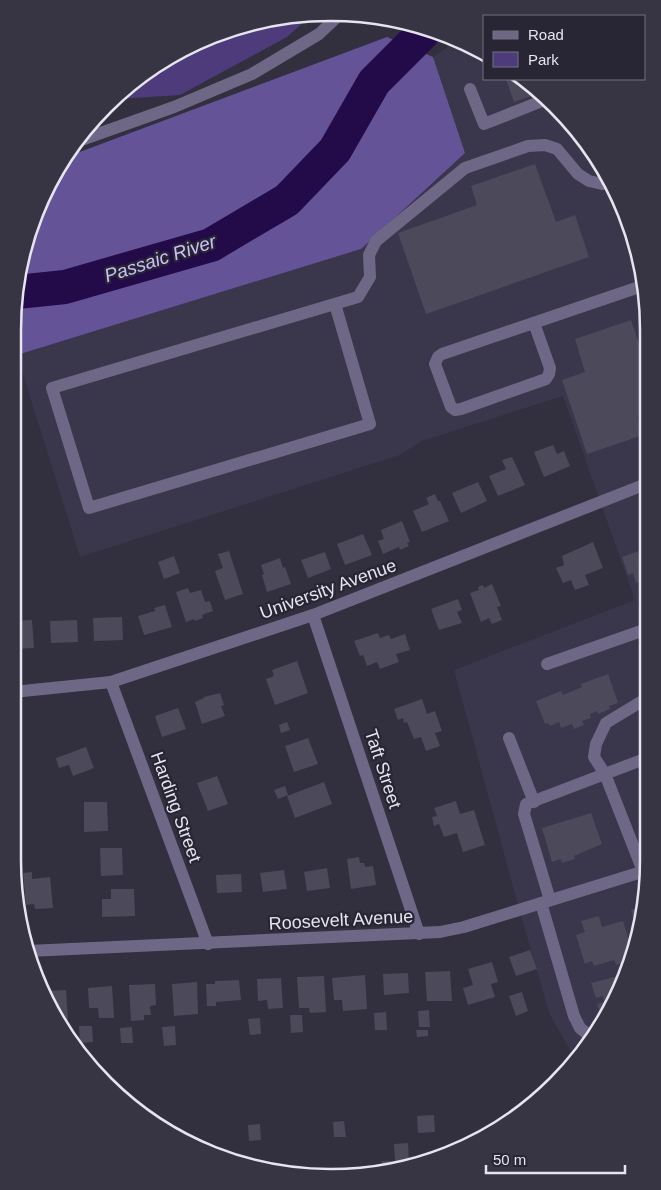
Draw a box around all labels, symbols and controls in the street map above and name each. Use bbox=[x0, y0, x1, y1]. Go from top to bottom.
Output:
legend bbox=[483, 15, 646, 80]
text: Road bbox=[528, 26, 564, 43]
text: Park bbox=[528, 51, 559, 68]
water label: Passaic River bbox=[102, 230, 219, 286]
street label: University Avenue bbox=[257, 555, 399, 623]
street label: Taft Street bbox=[361, 727, 405, 811]
street label: Harding Street bbox=[147, 749, 205, 865]
street label: Roosevelt Avenue bbox=[268, 906, 414, 934]
scale bar bbox=[486, 1142, 625, 1174]
text: 50 m bbox=[493, 1151, 526, 1168]

